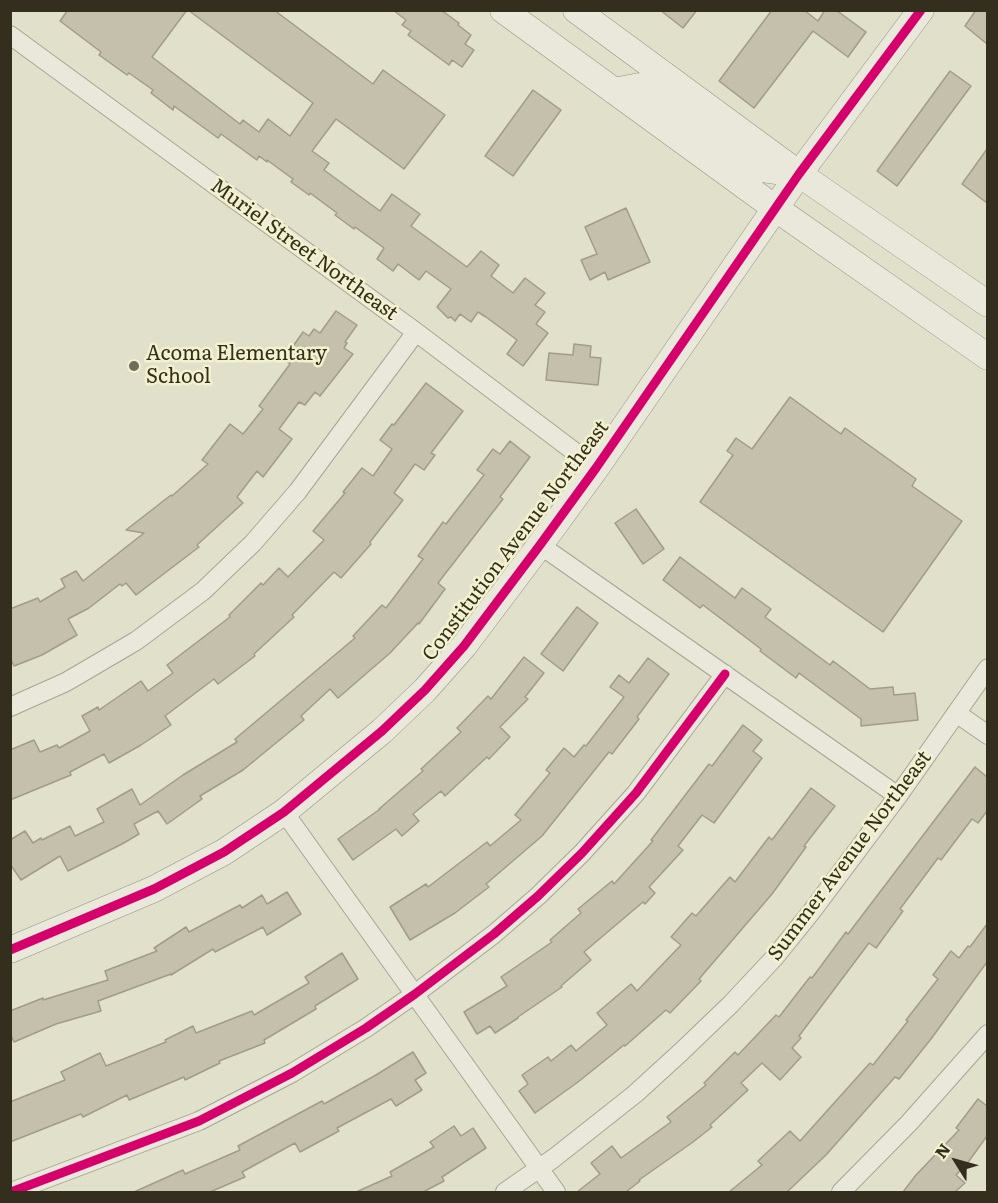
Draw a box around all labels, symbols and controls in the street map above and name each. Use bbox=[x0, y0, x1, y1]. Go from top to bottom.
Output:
street label: Muriel Street Northeast bbox=[206, 174, 402, 326]
place label: Acoma Elementary School bbox=[146, 342, 327, 389]
marker: Acoma Elementary School bbox=[127, 359, 141, 373]
street label: Constitution Avenue Northeast bbox=[418, 416, 614, 666]
street label: Summer Avenue Northeast bbox=[763, 746, 937, 966]
north arrow bbox=[926, 1131, 986, 1191]
text: N bbox=[928, 1138, 955, 1163]

